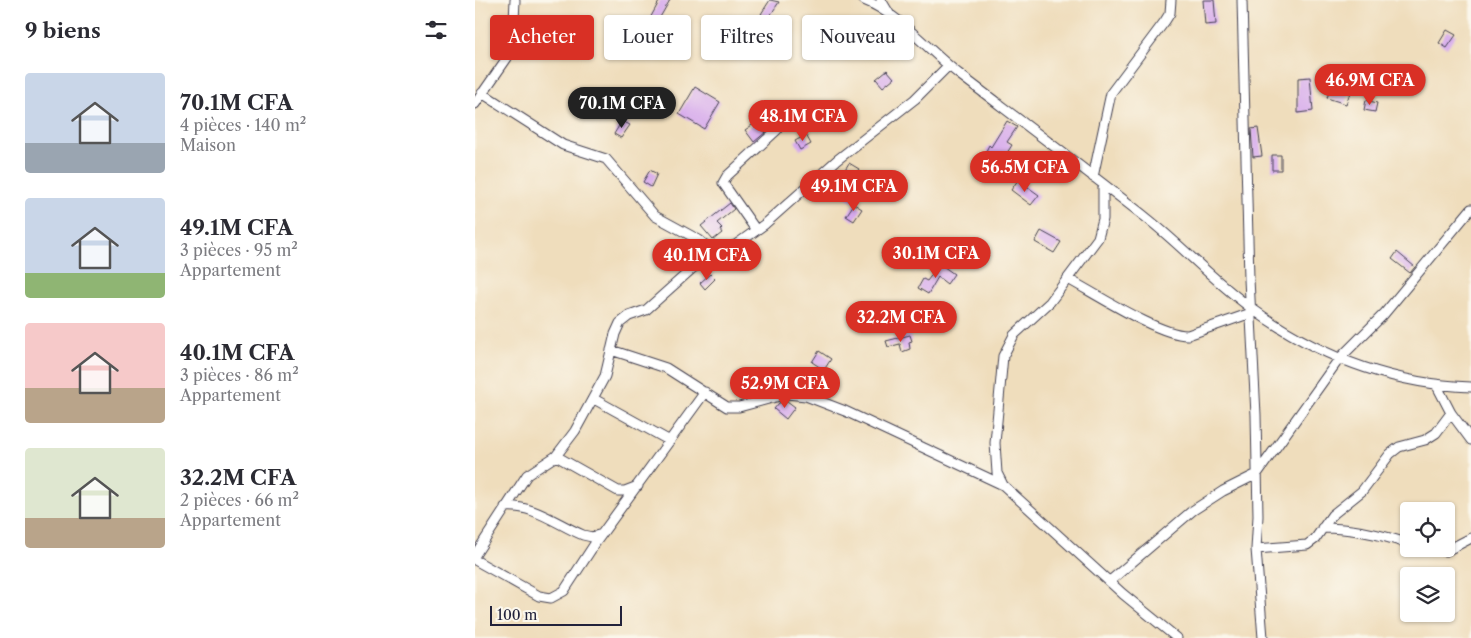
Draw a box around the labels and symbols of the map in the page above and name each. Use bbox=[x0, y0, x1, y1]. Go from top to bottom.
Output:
pin: 46.9M CFA bbox=[1313, 64, 1427, 106]
pin: 70.1M CFA bbox=[565, 86, 679, 129]
pin: 48.1M CFA bbox=[746, 100, 860, 142]
pin: 56.5M CFA bbox=[968, 150, 1082, 193]
pin: 49.1M CFA bbox=[797, 170, 911, 212]
pin: 30.1M CFA bbox=[879, 236, 993, 279]
pin: 40.1M CFA bbox=[650, 238, 764, 281]
pin: 32.2M CFA bbox=[844, 300, 958, 343]
pin: 52.9M CFA bbox=[728, 366, 842, 409]
scale bar bbox=[490, 603, 623, 626]

